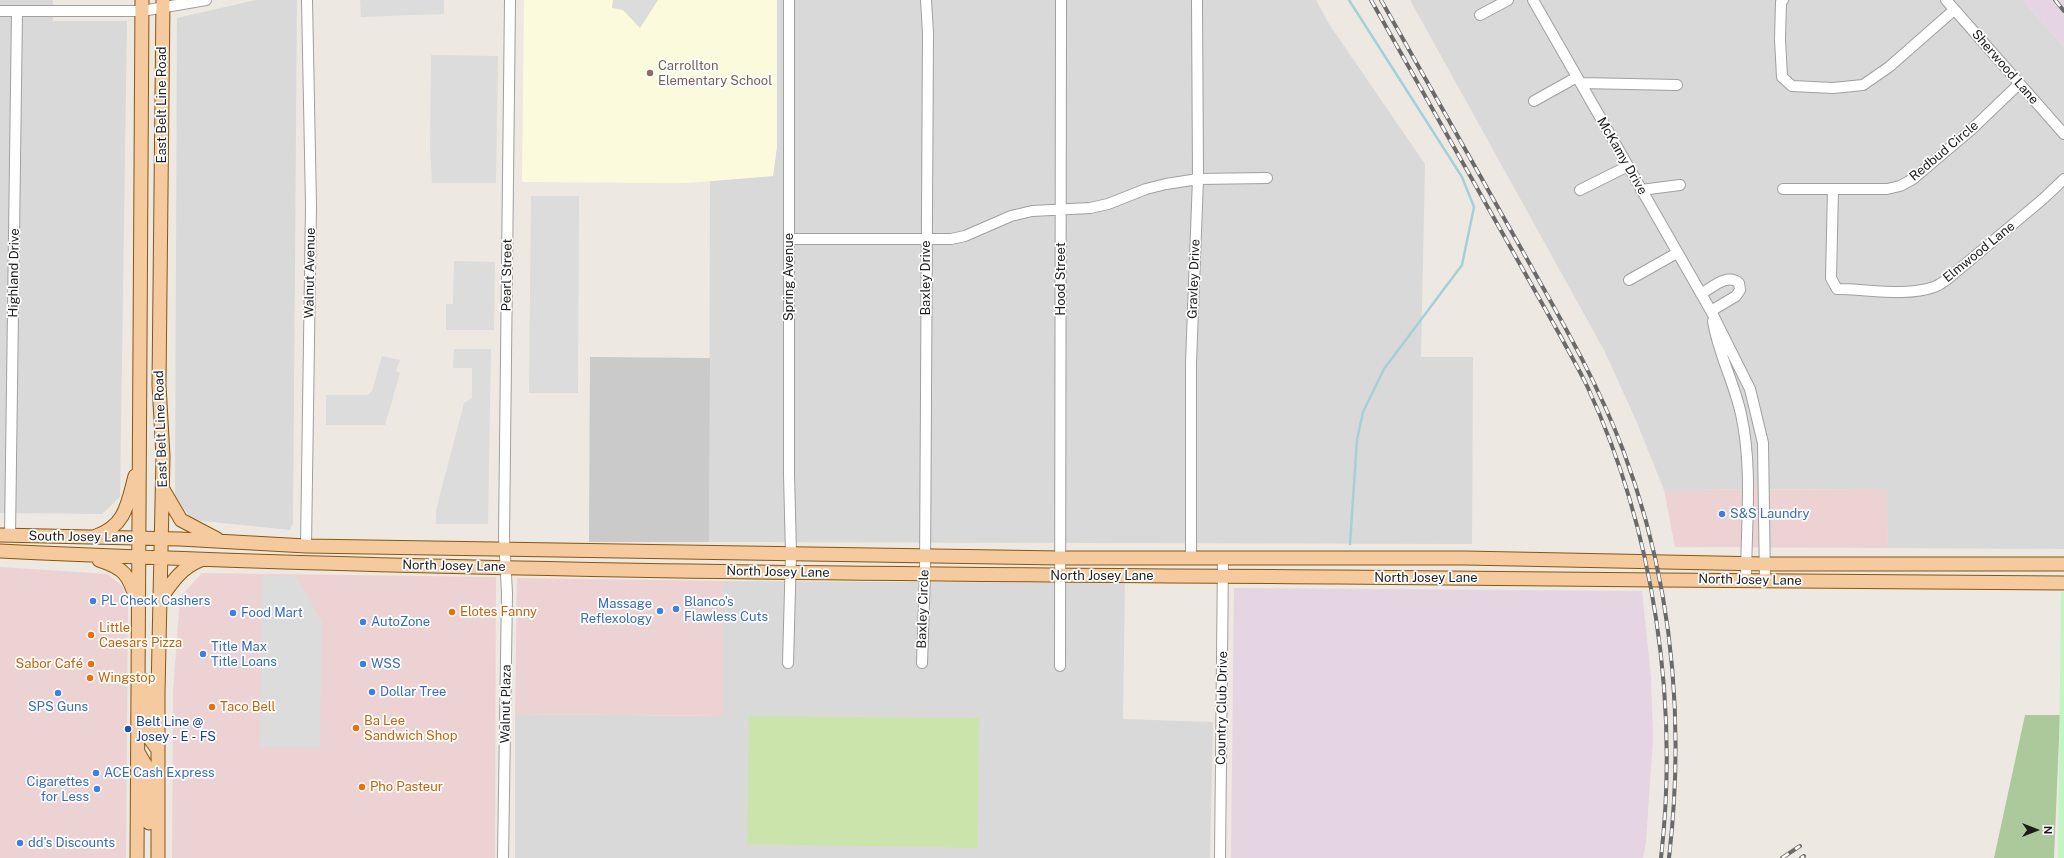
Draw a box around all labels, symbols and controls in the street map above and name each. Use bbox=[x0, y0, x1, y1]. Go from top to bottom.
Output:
street label: Sherwood Lane bbox=[1968, 26, 2042, 108]
street label: East Belt Line Road bbox=[154, 46, 170, 164]
place label: Carrollton Elementary School bbox=[658, 58, 772, 89]
marker: Carrollton Elementary School bbox=[645, 68, 655, 78]
street label: McKamy Drive bbox=[1594, 115, 1650, 197]
street label: Redbud Circle bbox=[1906, 118, 1982, 184]
street label: Elmwood Lane bbox=[1940, 218, 2018, 286]
street label: Walnut Avenue bbox=[301, 227, 319, 319]
street label: Highland Drive bbox=[5, 228, 23, 318]
street label: Spring Avenue bbox=[781, 233, 797, 321]
street label: Pearl Street bbox=[499, 238, 515, 312]
street label: Gravley Drive bbox=[1185, 239, 1203, 319]
street label: Baxley Drive bbox=[918, 240, 934, 316]
street label: Hood Street bbox=[1053, 242, 1069, 316]
street label: East Belt Line Road bbox=[151, 370, 171, 488]
place label: S&S Laundry bbox=[1730, 506, 1809, 522]
marker: S&S Laundry bbox=[1717, 509, 1727, 519]
street label: South Josey Lane bbox=[28, 528, 134, 546]
street label: North Josey Lane bbox=[402, 557, 506, 575]
street label: North Josey Lane bbox=[726, 563, 830, 581]
street label: North Josey Lane bbox=[1050, 568, 1154, 584]
street label: Baxley Circle bbox=[914, 569, 932, 649]
street label: North Josey Lane bbox=[1374, 570, 1478, 586]
street label: North Josey Lane bbox=[1698, 571, 1802, 589]
place label: PL Check Cashers bbox=[101, 593, 210, 609]
place label: Blanco's Flawless Cuts bbox=[684, 594, 768, 625]
marker: PL Check Cashers bbox=[88, 596, 98, 606]
place label: Massage Reflexology bbox=[580, 596, 652, 627]
place label: Elotes Fanny bbox=[460, 604, 537, 620]
marker: Blanco's Flawless Cuts bbox=[671, 604, 681, 614]
place label: Food Mart bbox=[241, 605, 303, 621]
marker: Massage Reflexology bbox=[655, 606, 665, 616]
marker: Elotes Fanny bbox=[447, 607, 457, 617]
marker: Food Mart bbox=[228, 608, 238, 618]
place label: AutoZone bbox=[371, 614, 430, 630]
marker: AutoZone bbox=[358, 617, 368, 627]
place label: Little Caesars Pizza bbox=[99, 620, 182, 651]
marker: Little Caesars Pizza bbox=[86, 630, 96, 640]
place label: Title Max Title Loans bbox=[211, 639, 277, 670]
marker: Title Max Title Loans bbox=[198, 649, 208, 659]
street label: Country Club Drive bbox=[1213, 651, 1231, 765]
place label: Sabor Café bbox=[16, 656, 83, 672]
place label: WSS bbox=[371, 656, 401, 672]
marker: Sabor Café bbox=[86, 659, 96, 669]
marker: WSS bbox=[358, 659, 368, 669]
street label: Walnut Plaza bbox=[498, 664, 514, 744]
place label: Wingstop bbox=[98, 670, 155, 686]
marker: Wingstop bbox=[85, 673, 95, 683]
place label: Dollar Tree bbox=[380, 684, 446, 700]
marker: Dollar Tree bbox=[367, 687, 377, 697]
marker: SPS Guns bbox=[53, 688, 63, 698]
place label: SPS Guns bbox=[28, 699, 88, 715]
place label: Taco Bell bbox=[220, 699, 275, 715]
marker: Taco Bell bbox=[207, 702, 217, 712]
place label: Ba Lee Sandwich Shop bbox=[364, 713, 457, 744]
place label: Belt Line @ Josey - E - FS bbox=[136, 714, 216, 745]
marker: Ba Lee Sandwich Shop bbox=[351, 723, 361, 733]
marker: Belt Line @ Josey - E - FS bbox=[123, 724, 133, 734]
place label: ACE Cash Express bbox=[104, 765, 215, 781]
marker: ACE Cash Express bbox=[91, 768, 101, 778]
place label: Cigarettes for Less bbox=[27, 774, 89, 805]
place label: Pho Pasteur bbox=[370, 779, 443, 795]
marker: Pho Pasteur bbox=[357, 782, 367, 792]
marker: Cigarettes for Less bbox=[92, 784, 102, 794]
north arrow bbox=[2016, 810, 2056, 850]
text: N bbox=[2042, 826, 2054, 834]
place label: dd's Discounts bbox=[28, 835, 115, 851]
marker: dd's Discounts bbox=[15, 838, 25, 848]

